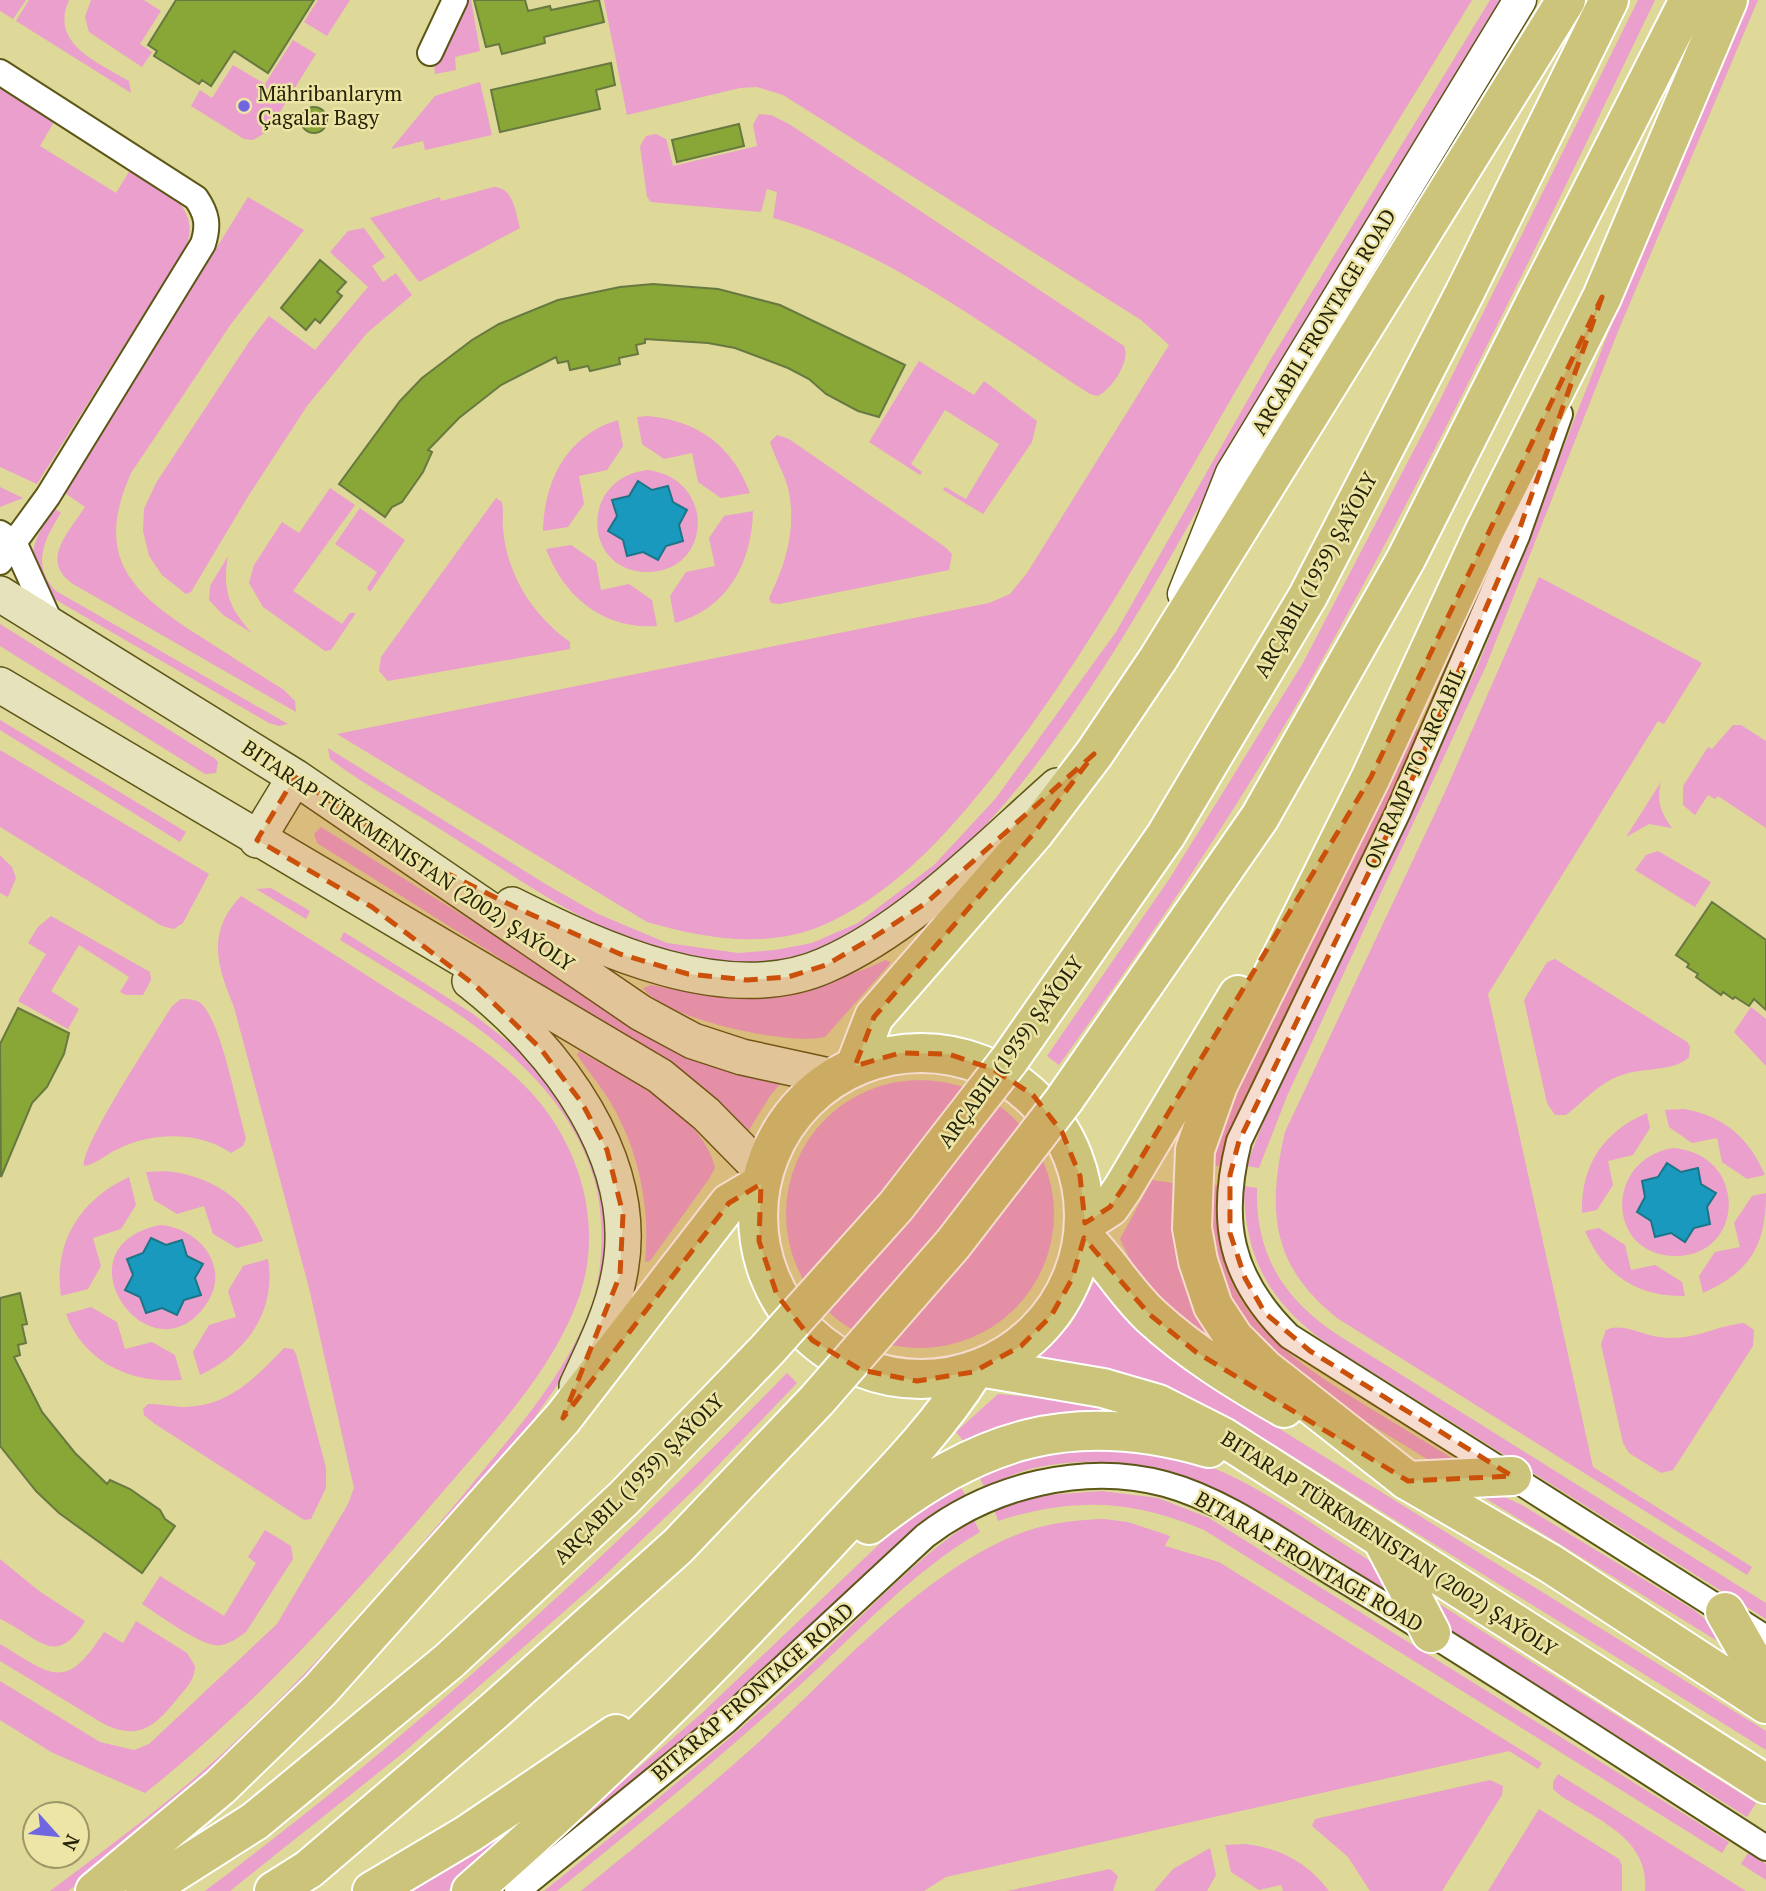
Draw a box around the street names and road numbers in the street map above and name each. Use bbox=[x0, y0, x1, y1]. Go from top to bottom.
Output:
street label: ARCABIL FRONTAGE ROAD bbox=[1244, 203, 1402, 440]
street label: ARÇABIL (1939) ŞAÝOLY bbox=[1247, 466, 1384, 682]
street label: ON RAMP TO ARCABIL bbox=[1357, 662, 1472, 873]
street label: BITARAP TÜRKMENISTAN (2002) ŞAÝOLY bbox=[237, 733, 581, 978]
street label: ARÇABIL (1939) ŞAÝOLY bbox=[931, 950, 1090, 1153]
street label: ARÇABIL (1939) ŞAÝOLY bbox=[547, 1387, 730, 1570]
street label: BITARAP TÜRKMENISTAN (2002) ŞAÝOLY bbox=[1216, 1424, 1563, 1663]
street label: BITARAP FRONTAGE ROAD bbox=[1190, 1484, 1429, 1638]
street label: BITARAP FRONTAGE ROAD bbox=[645, 1596, 859, 1787]

